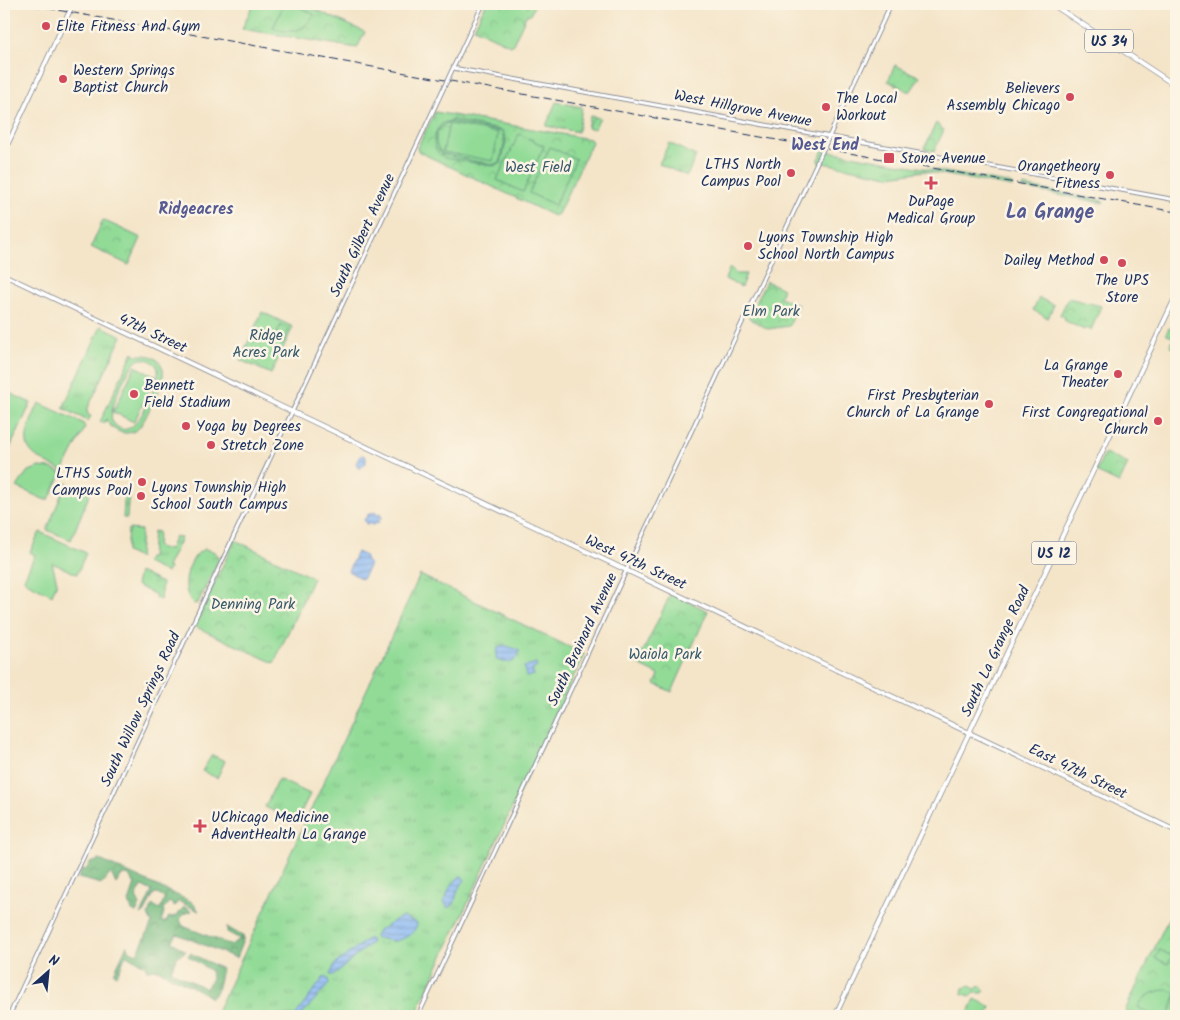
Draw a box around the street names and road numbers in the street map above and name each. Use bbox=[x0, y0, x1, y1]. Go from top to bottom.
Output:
road number: US 34 bbox=[1085, 29, 1133, 52]
street label: West Hillgrove Avenue bbox=[672, 84, 814, 134]
street label: South Gilbert Avenue bbox=[324, 169, 402, 301]
street label: 47th Street bbox=[114, 308, 191, 360]
street label: West 47th Street bbox=[581, 529, 691, 597]
road number: US 12 bbox=[1032, 542, 1076, 564]
street label: South Brainard Avenue bbox=[541, 569, 624, 710]
street label: South La Grange Road bbox=[955, 581, 1037, 721]
street label: South Willow Springs Road bbox=[94, 627, 188, 791]
street label: East 47th Street bbox=[1024, 738, 1131, 806]

